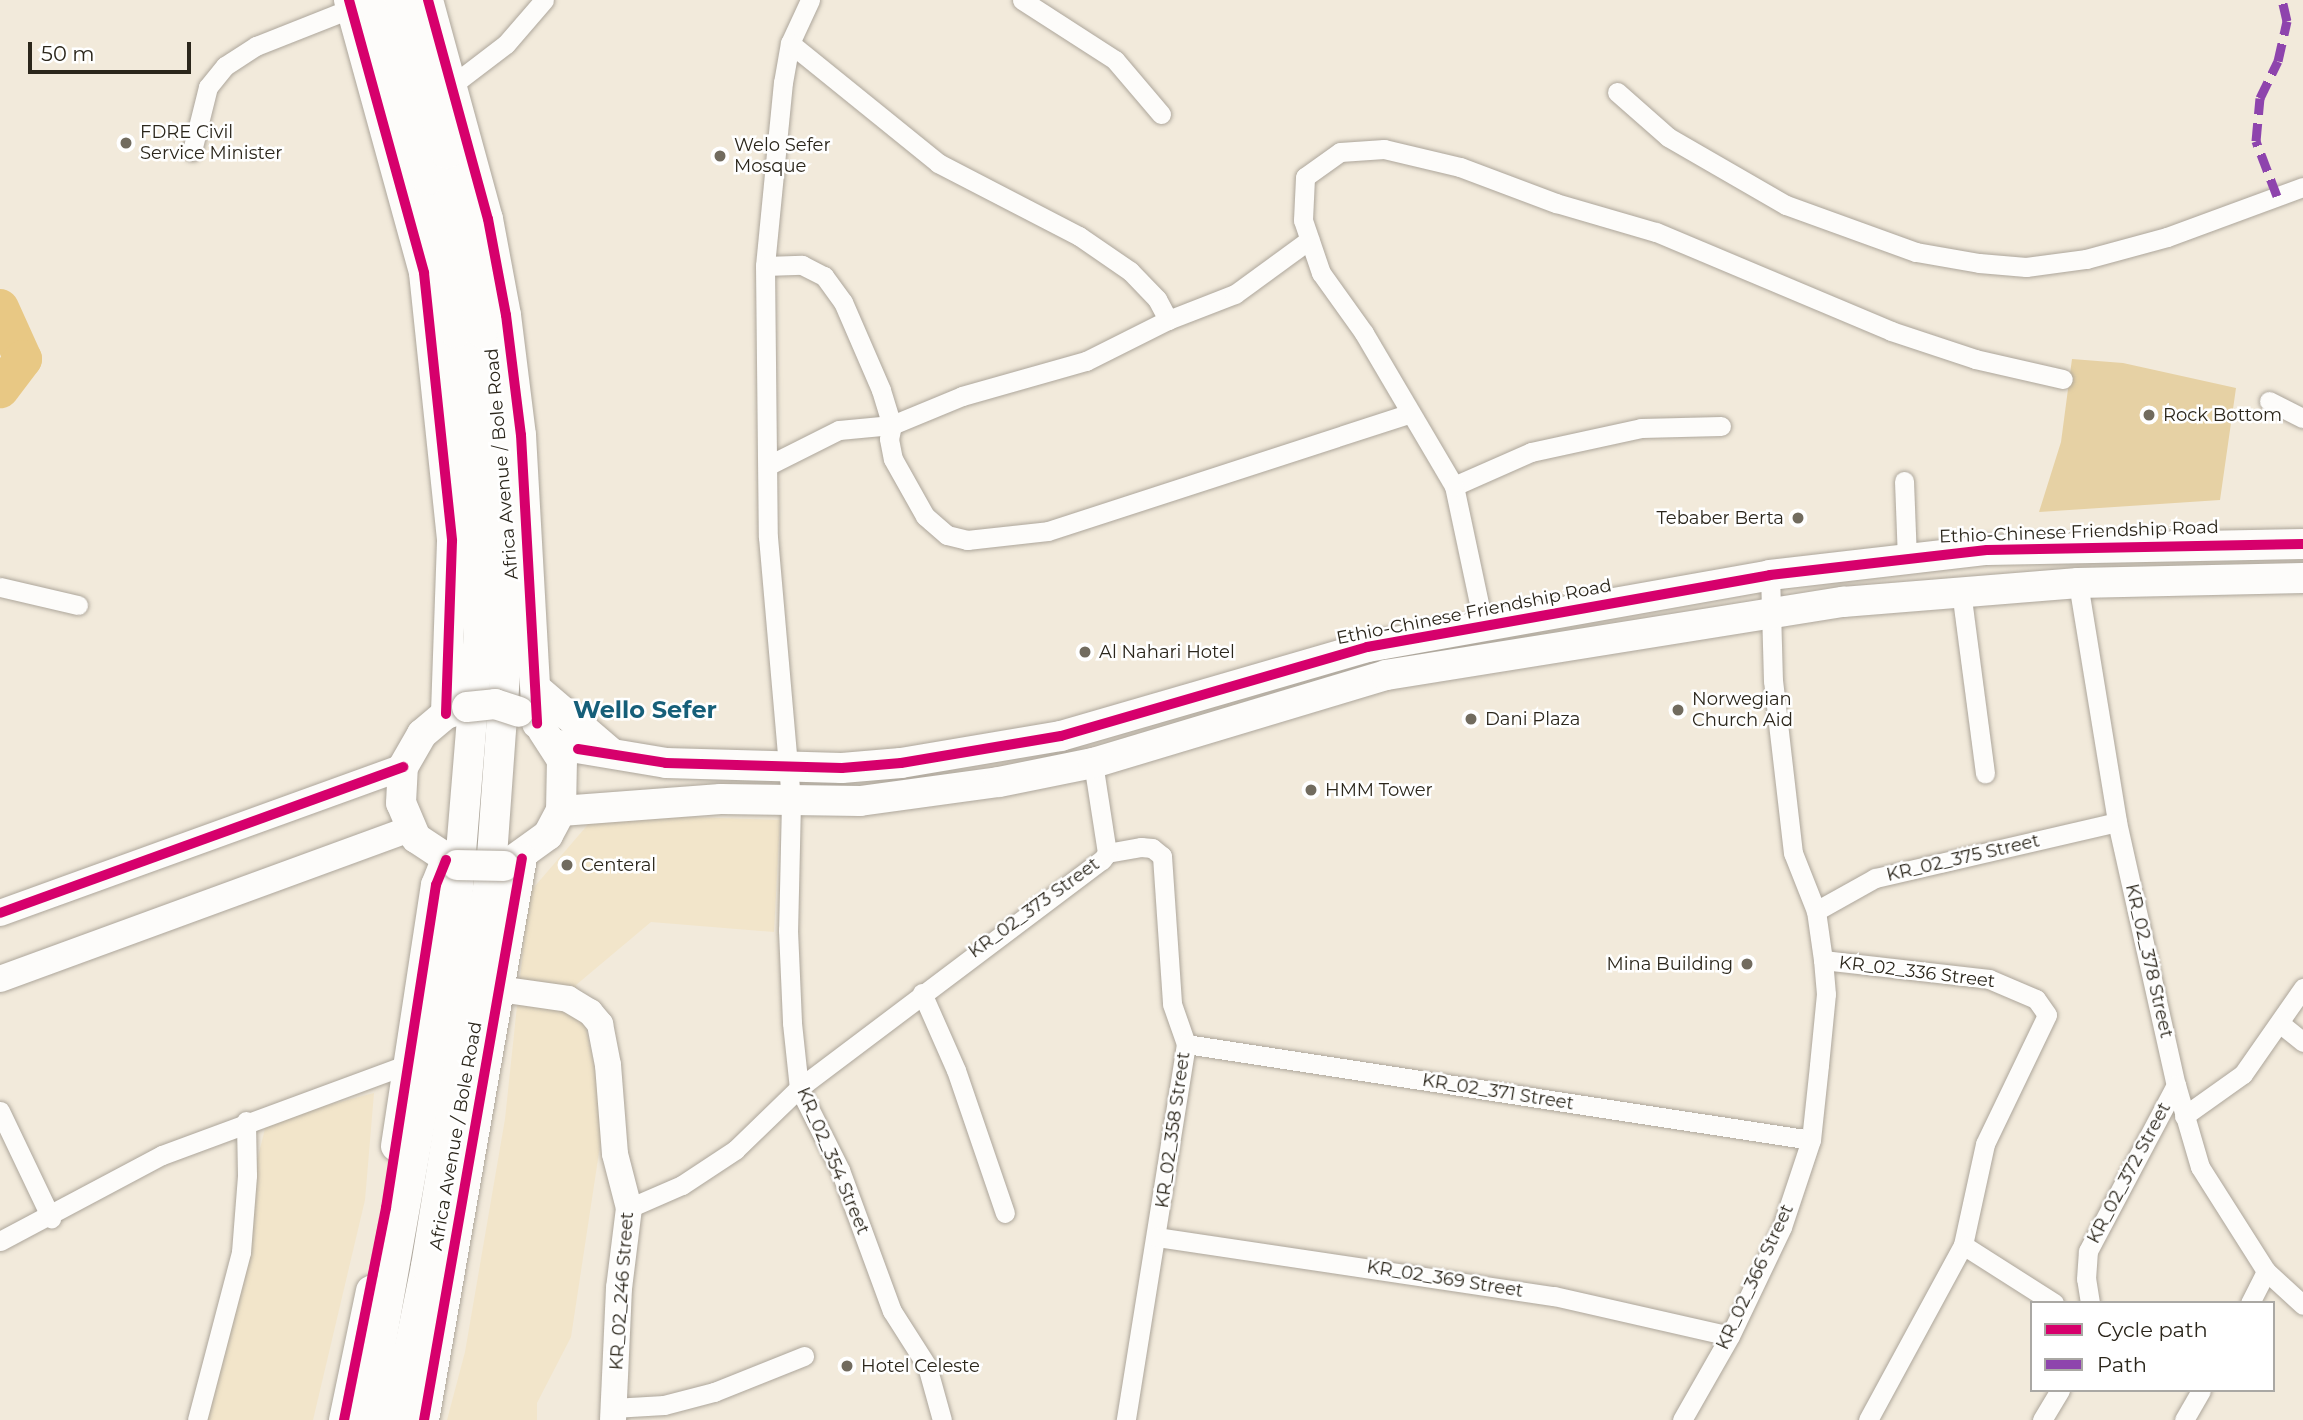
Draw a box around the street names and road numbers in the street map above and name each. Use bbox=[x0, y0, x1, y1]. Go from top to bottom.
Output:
street label: Africa Avenue / Bole Road bbox=[481, 347, 523, 581]
street label: Ethio-Chinese Friendship Road bbox=[1939, 516, 2219, 548]
street label: Ethio-Chinese Friendship Road bbox=[1335, 575, 1613, 649]
street label: KR_02_375 Street bbox=[1884, 830, 2042, 886]
street label: KR_02_373 Street bbox=[964, 853, 1104, 963]
street label: KR_02_378 Street bbox=[2121, 882, 2177, 1040]
street label: KR_02_336 Street bbox=[1838, 952, 1996, 992]
street label: Africa Avenue / Bole Road bbox=[425, 1020, 487, 1252]
street label: KR_02_358 Street bbox=[1151, 1050, 1195, 1210]
street label: KR_02_371 Street bbox=[1421, 1069, 1575, 1115]
street label: KR_02_354 Street bbox=[792, 1084, 874, 1238]
street label: KR_02_372 Street bbox=[2083, 1099, 2175, 1247]
street label: KR_02_366 Street bbox=[1712, 1201, 1798, 1353]
street label: KR_02_246 Street bbox=[606, 1211, 638, 1371]
street label: KR_02_369 Street bbox=[1365, 1256, 1525, 1302]

